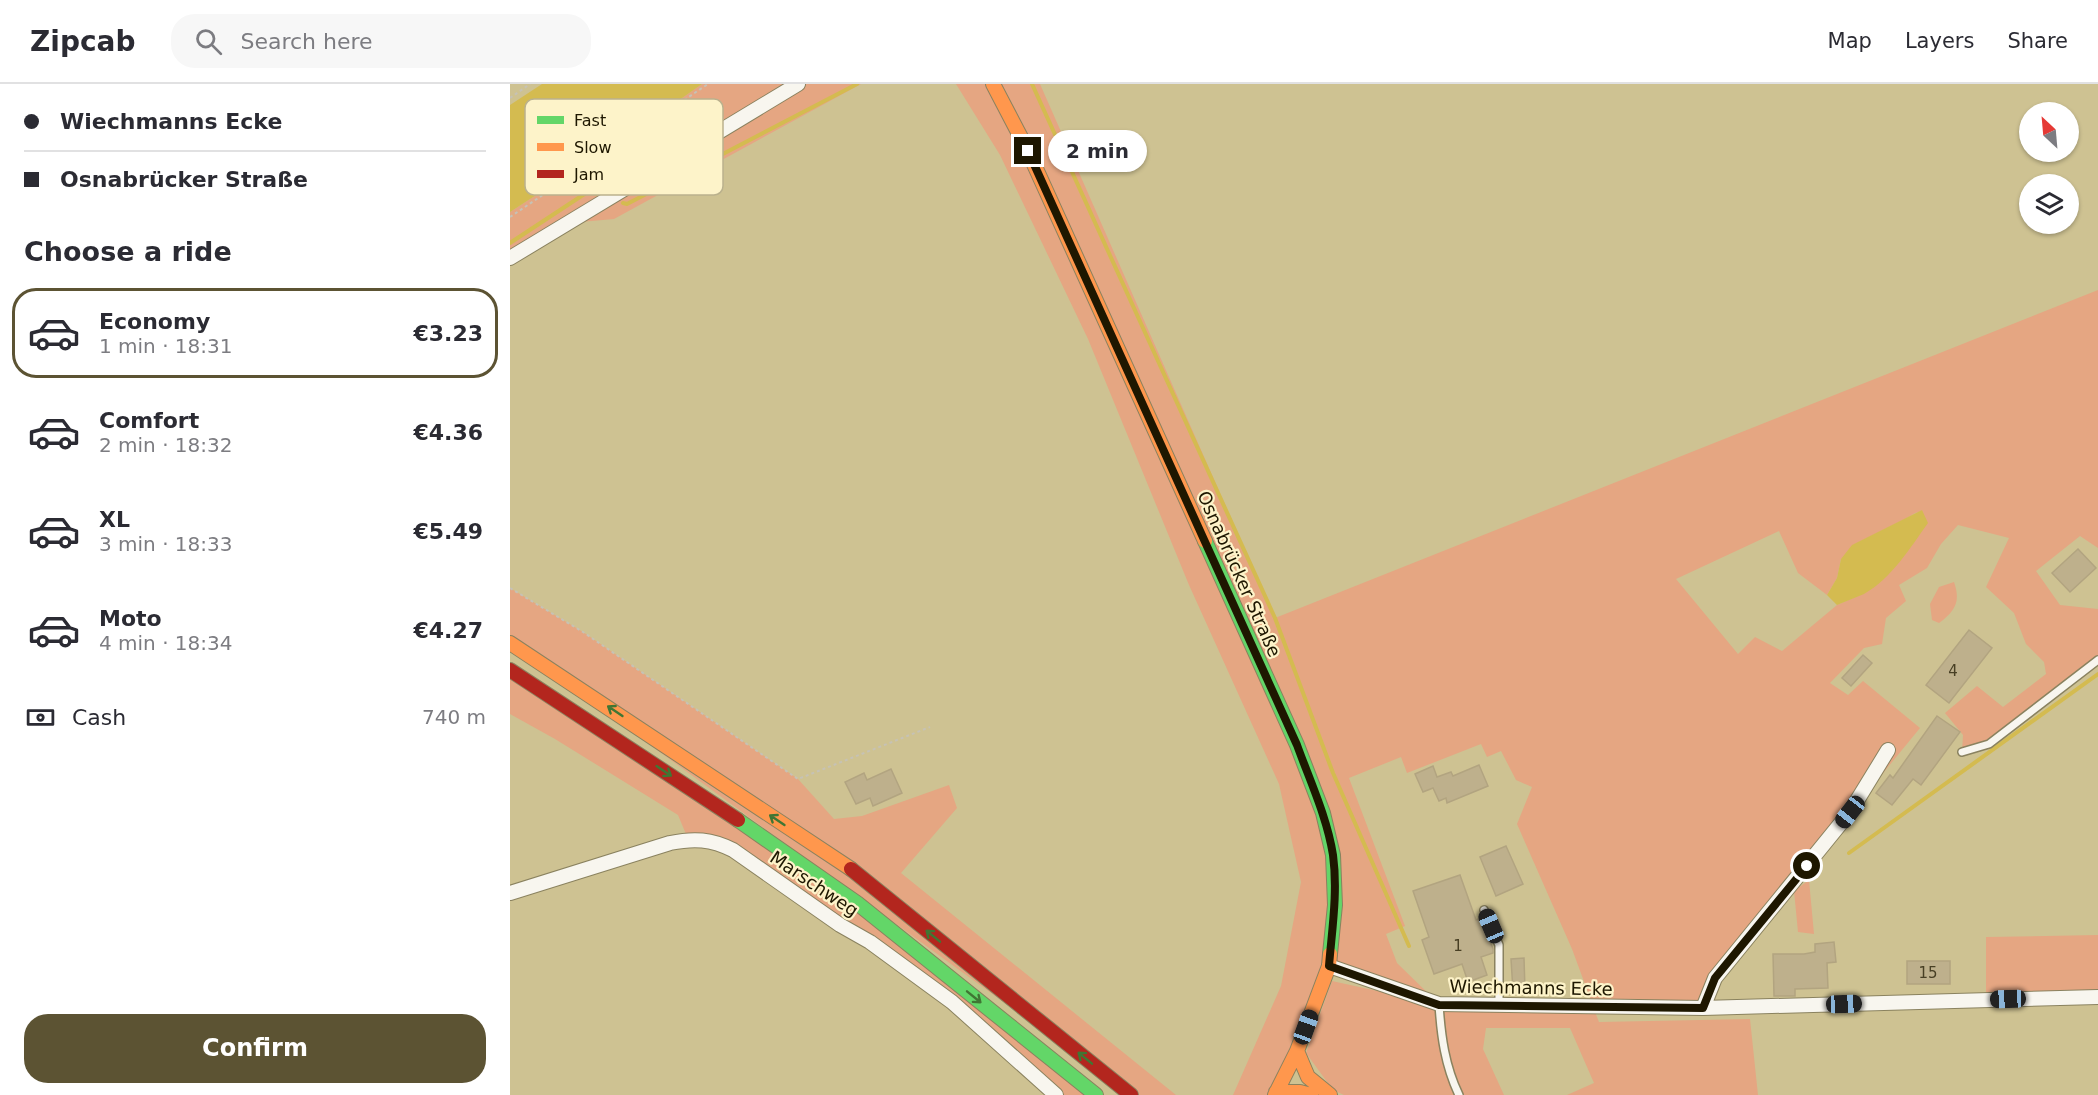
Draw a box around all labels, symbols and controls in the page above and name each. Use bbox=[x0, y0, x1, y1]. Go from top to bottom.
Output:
search box bbox=[171, 14, 591, 68]
text: Zipcab bbox=[30, 25, 135, 58]
icon: search bbox=[192, 25, 225, 58]
text: Search here bbox=[240, 29, 373, 54]
text: Map bbox=[1828, 29, 1872, 53]
text: Layers bbox=[1905, 29, 1974, 53]
text: Share bbox=[2007, 29, 2068, 53]
legend bbox=[525, 99, 723, 195]
north arrow bbox=[2019, 102, 2079, 162]
map controls bbox=[2019, 102, 2079, 234]
text: Wiechmanns Ecke bbox=[60, 109, 282, 134]
text: Fast bbox=[574, 111, 606, 130]
callout: 2 min bbox=[1049, 130, 1148, 172]
route end bbox=[1014, 137, 1041, 164]
text: Slow bbox=[574, 138, 611, 157]
text: 2 min bbox=[1066, 139, 1129, 163]
text: Jam bbox=[573, 165, 604, 184]
text: Osnabrücker Straße bbox=[60, 167, 308, 192]
button: layers bbox=[2019, 174, 2079, 234]
text: Choose a ride bbox=[24, 236, 232, 267]
icon: car bbox=[27, 306, 81, 360]
text: Economy bbox=[99, 309, 210, 334]
text: €3.23 bbox=[413, 321, 483, 346]
text: 1 min · 18:31 bbox=[99, 334, 233, 358]
icon: car bbox=[27, 405, 81, 459]
text: Comfort bbox=[99, 408, 199, 433]
text: €4.36 bbox=[413, 420, 483, 445]
text: 2 min · 18:32 bbox=[99, 433, 233, 457]
street label: Osnabrücker Straße bbox=[1193, 488, 1286, 660]
icon: car bbox=[27, 504, 81, 558]
text: XL bbox=[99, 507, 130, 532]
text: €5.49 bbox=[413, 519, 483, 544]
text: 3 min · 18:33 bbox=[99, 532, 233, 556]
icon: car bbox=[27, 603, 81, 657]
text: Moto bbox=[99, 606, 162, 631]
text: €4.27 bbox=[413, 618, 483, 643]
text: 4 min · 18:34 bbox=[99, 631, 233, 655]
house number: 4 bbox=[1948, 662, 1958, 680]
icon: cash bbox=[24, 701, 57, 734]
text: Cash bbox=[72, 705, 126, 730]
text: 740 m bbox=[422, 705, 486, 729]
one-way arrow bbox=[607, 705, 624, 717]
one-way arrow bbox=[655, 765, 672, 777]
car bbox=[1832, 792, 1868, 832]
one-way arrow bbox=[769, 814, 786, 826]
street label: Marschweg bbox=[766, 846, 862, 921]
route start bbox=[1793, 852, 1820, 879]
car bbox=[1476, 906, 1506, 946]
one-way arrow bbox=[926, 930, 942, 943]
house number: 1 bbox=[1453, 937, 1463, 955]
house number: 15 bbox=[1918, 964, 1938, 982]
street label: Wiechmanns Ecke bbox=[1449, 976, 1613, 999]
car bbox=[1990, 989, 2026, 1009]
one-way arrow bbox=[966, 991, 982, 1004]
car bbox=[1826, 994, 1862, 1014]
car bbox=[1291, 1007, 1321, 1047]
button: Confirm bbox=[24, 1014, 486, 1083]
one-way arrow bbox=[1077, 1052, 1093, 1065]

